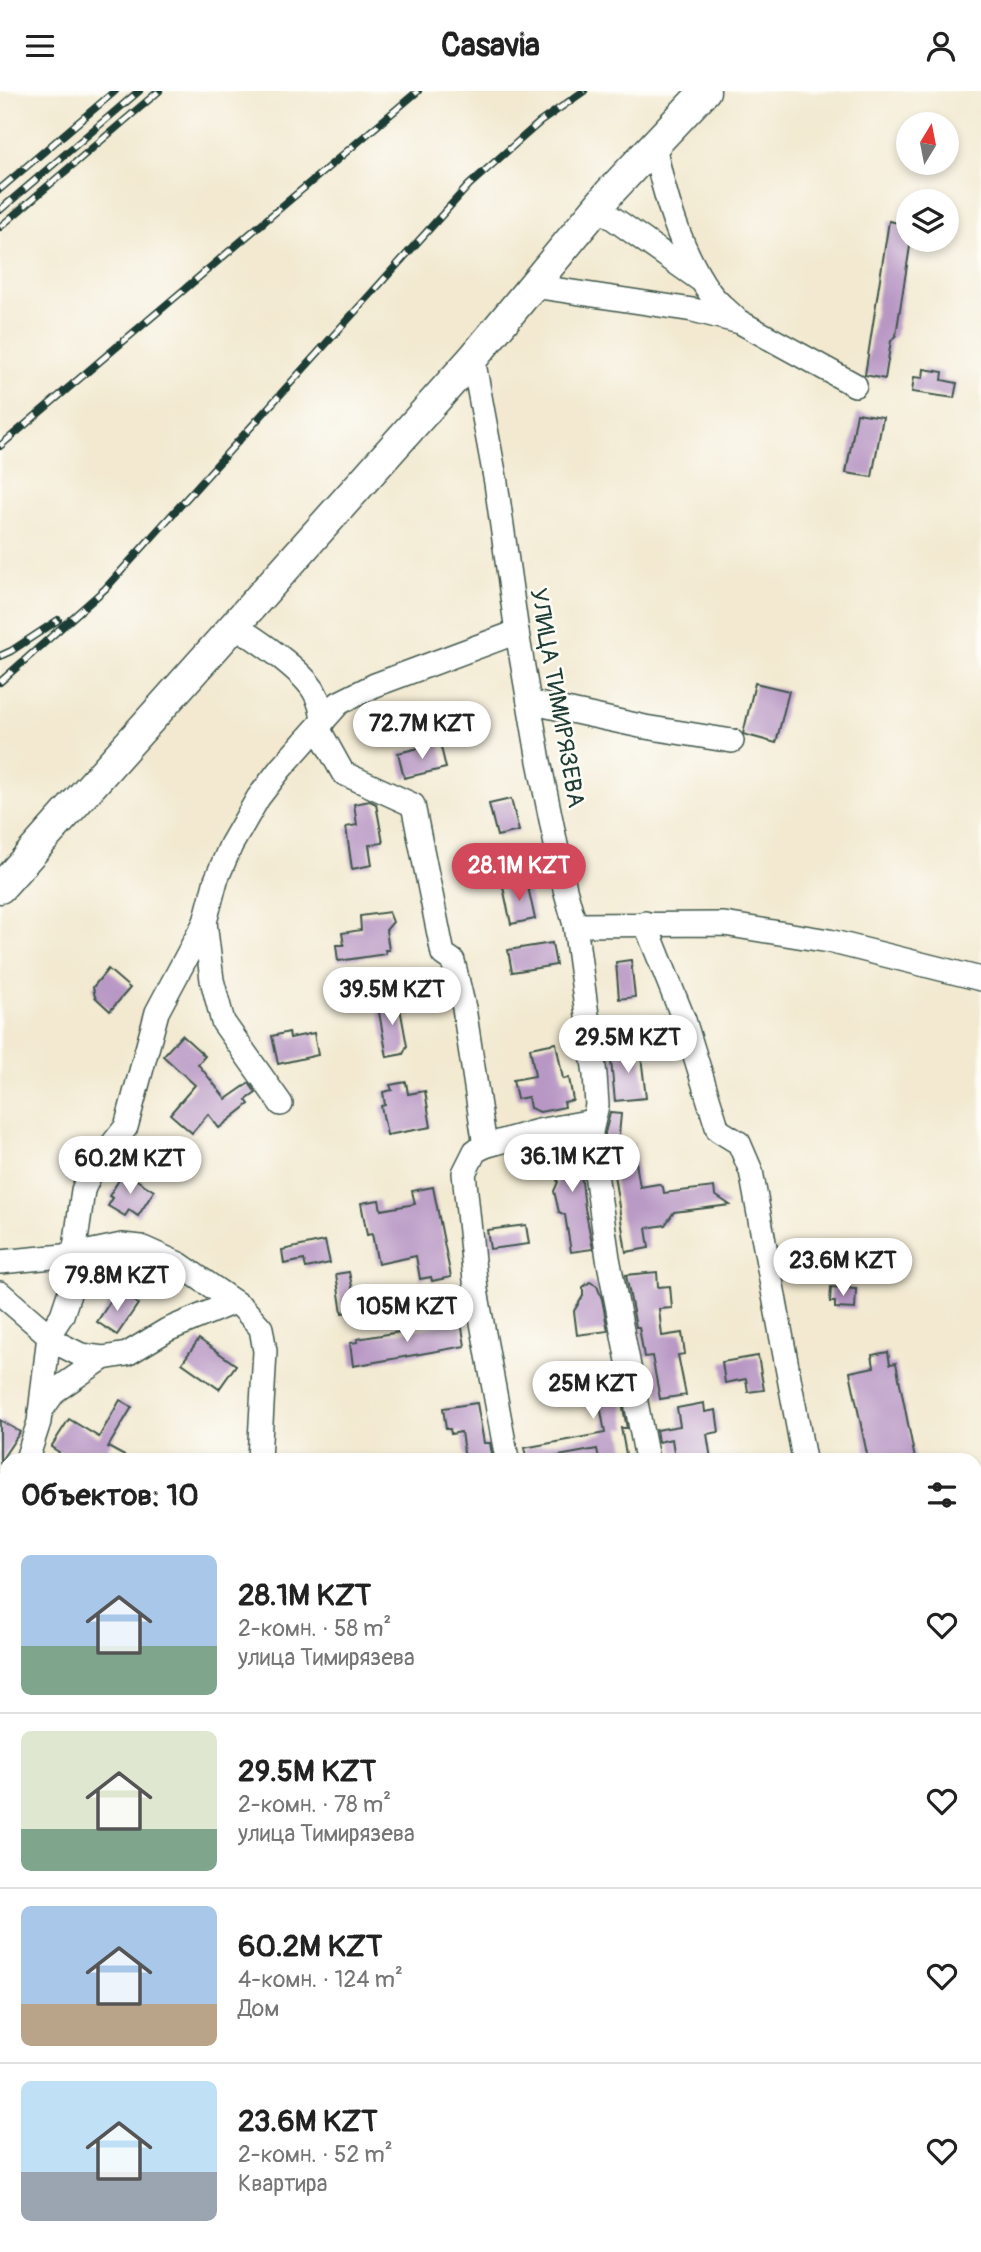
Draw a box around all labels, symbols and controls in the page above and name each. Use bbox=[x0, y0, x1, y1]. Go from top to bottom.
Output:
text: Casavia bbox=[441, 26, 540, 66]
icon: menu bbox=[21, 27, 59, 65]
icon: person bbox=[922, 27, 960, 65]
north arrow bbox=[896, 112, 959, 175]
map controls bbox=[896, 112, 959, 252]
button: layers bbox=[896, 189, 959, 252]
street label: УЛИЦА ТИМИРЯЗЕВА bbox=[523, 586, 591, 810]
pin: 72.7M KZT bbox=[342, 701, 502, 761]
text: 72.7M KZT bbox=[369, 709, 475, 738]
pin: 28.1M KZT bbox=[439, 843, 599, 903]
text: 28.1M KZT bbox=[468, 851, 570, 880]
pin: 39.5M KZT bbox=[312, 967, 472, 1027]
text: 39.5M KZT bbox=[339, 975, 445, 1004]
pin: 29.5M KZT bbox=[548, 1016, 708, 1075]
text: 29.5M KZT bbox=[575, 1023, 681, 1052]
pin: 36.1M KZT bbox=[492, 1135, 652, 1194]
pin: 60.2M KZT bbox=[50, 1137, 210, 1196]
text: 36.1M KZT bbox=[520, 1142, 624, 1171]
text: 60.2M KZT bbox=[75, 1144, 185, 1173]
pin: 23.6M KZT bbox=[763, 1239, 923, 1298]
text: 23.6M KZT bbox=[789, 1246, 897, 1275]
pin: 79.8M KZT bbox=[37, 1253, 197, 1313]
text: 79.8M KZT bbox=[65, 1261, 169, 1290]
pin: 105M KZT bbox=[335, 1285, 479, 1344]
text: 105M KZT bbox=[356, 1292, 458, 1321]
pin: 25M KZT bbox=[528, 1361, 658, 1421]
text: 25M KZT bbox=[548, 1369, 638, 1398]
icon: filters bbox=[923, 1476, 961, 1514]
text: Объектов: 10 bbox=[21, 1477, 199, 1514]
text: 28.1M KZT bbox=[238, 1577, 372, 1614]
icon: home bbox=[77, 1583, 161, 1667]
icon: heart bbox=[923, 1606, 961, 1644]
text: 2-комн. · 58 m² bbox=[238, 1614, 391, 1643]
text: улица Тимирязева bbox=[238, 1643, 415, 1672]
text: 29.5M KZT bbox=[238, 1753, 376, 1790]
icon: home bbox=[77, 1759, 161, 1843]
icon: heart bbox=[923, 1782, 961, 1820]
text: 2-комн. · 78 m² bbox=[238, 1790, 391, 1819]
text: улица Тимирязева bbox=[238, 1819, 415, 1848]
text: 60.2M KZT bbox=[238, 1928, 383, 1965]
icon: home bbox=[77, 1934, 161, 2018]
icon: heart bbox=[923, 1957, 961, 1995]
text: 4-комн. · 124 m² bbox=[238, 1965, 403, 1994]
text: Дом bbox=[238, 1994, 279, 2023]
text: 23.6M KZT bbox=[238, 2103, 378, 2140]
icon: home bbox=[77, 2109, 161, 2193]
icon: heart bbox=[923, 2132, 961, 2170]
text: 2-комн. · 52 m² bbox=[238, 2140, 393, 2169]
text: Квартира bbox=[238, 2169, 327, 2198]

